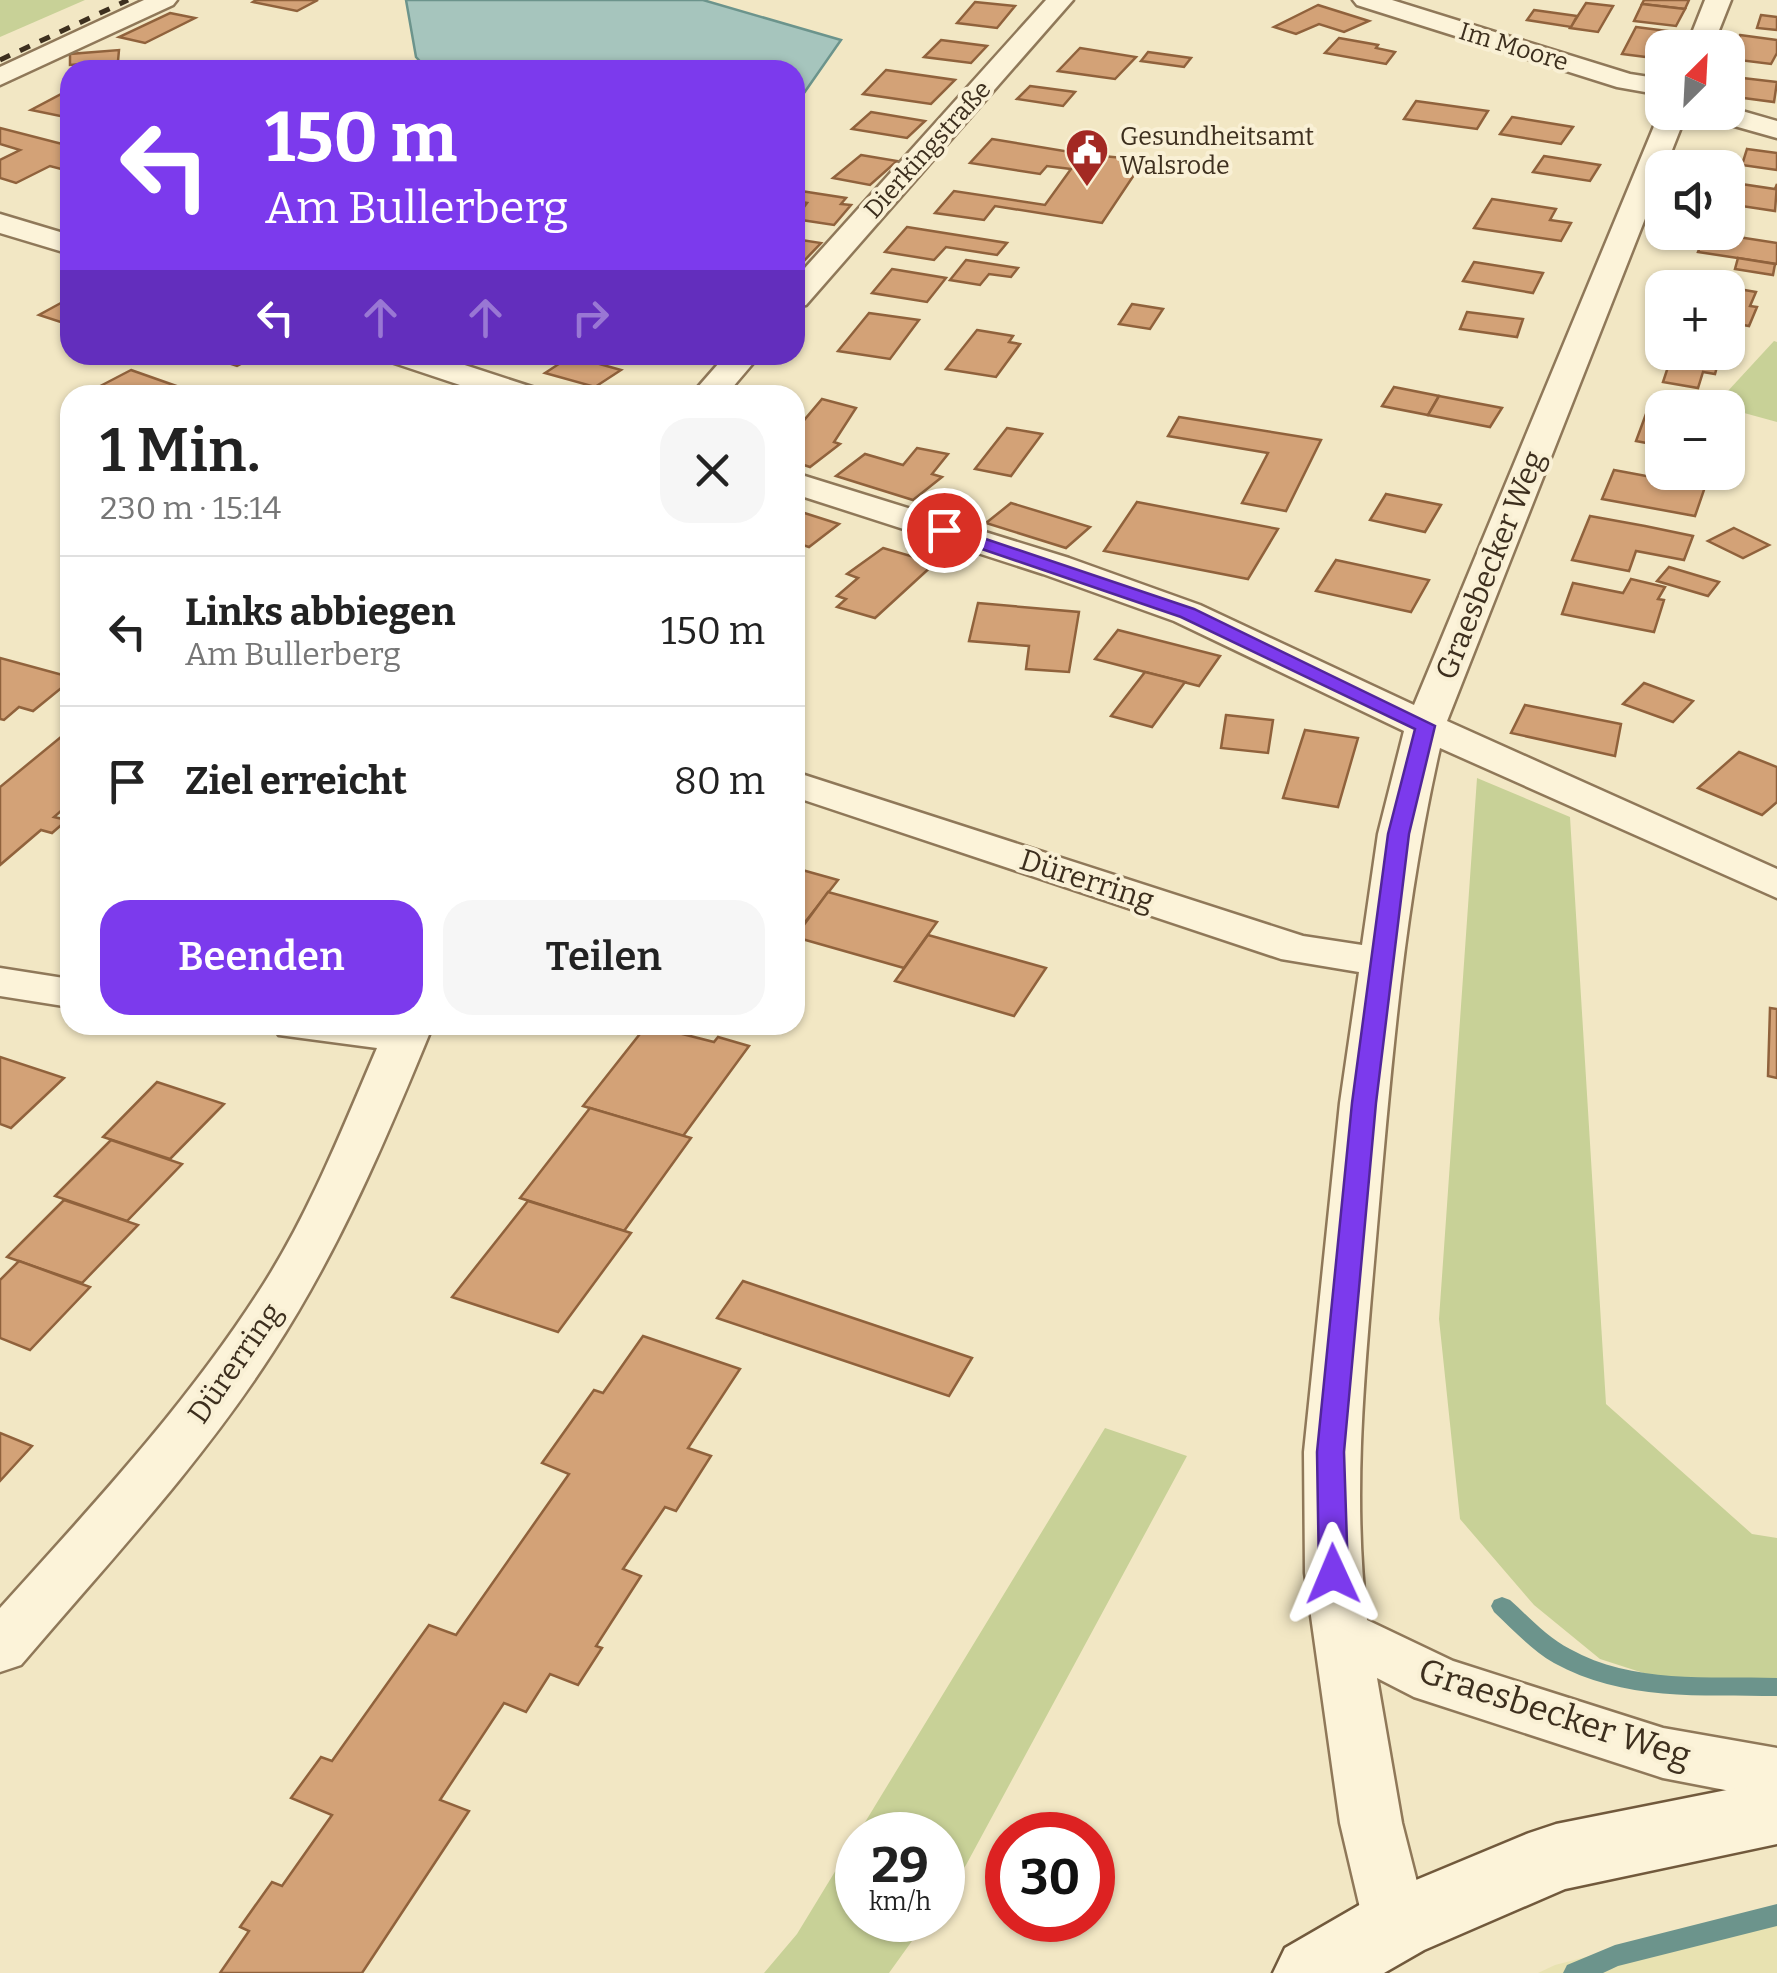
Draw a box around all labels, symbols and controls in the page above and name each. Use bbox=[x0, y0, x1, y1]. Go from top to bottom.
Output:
street label: Im Moore bbox=[1456, 16, 1572, 78]
north arrow bbox=[1645, 30, 1745, 130]
map controls bbox=[1645, 30, 1745, 490]
street label: Dierkingstraße bbox=[858, 75, 997, 225]
text: 150 m bbox=[265, 96, 457, 180]
icon: left bbox=[100, 100, 230, 230]
place label: Gesundheitsamt Walsrode bbox=[1120, 122, 1314, 181]
public building icon: Gesundheitsamt Walsrode bbox=[1064, 127, 1110, 188]
button: sound bbox=[1645, 150, 1745, 250]
text: Am Bullerberg bbox=[265, 181, 569, 235]
button: + bbox=[1645, 270, 1745, 370]
icon: left bbox=[248, 290, 303, 345]
icon: ahead bbox=[353, 290, 408, 345]
icon: ahead bbox=[458, 290, 513, 345]
icon: right bbox=[563, 290, 618, 345]
button: − bbox=[1645, 390, 1745, 490]
text: 1 Min. bbox=[100, 415, 261, 487]
button: close bbox=[660, 418, 765, 523]
street label: Graesbecker Weg bbox=[1428, 445, 1552, 685]
pin bbox=[902, 488, 987, 573]
text: 230 m · 15:14 bbox=[100, 489, 281, 527]
icon: arrive bbox=[917, 503, 972, 558]
text: Links abbiegen bbox=[185, 589, 455, 635]
icon: left bbox=[100, 604, 155, 659]
text: 150 m bbox=[661, 608, 765, 654]
text: Am Bullerberg bbox=[185, 635, 401, 673]
icon: arrive bbox=[100, 754, 155, 809]
text: Ziel erreicht bbox=[185, 758, 407, 804]
text: 80 m bbox=[674, 758, 765, 804]
street label: Dürerring bbox=[1015, 841, 1159, 919]
button: Beenden bbox=[100, 900, 423, 1015]
button: Teilen bbox=[443, 900, 765, 1015]
street label: Dürerring bbox=[180, 1296, 290, 1430]
position arrow bbox=[1281, 1522, 1385, 1626]
street label: Graesbecker Weg bbox=[1413, 1649, 1697, 1777]
speed limit sign: 30 bbox=[985, 1812, 1115, 1942]
text: 29 bbox=[871, 1835, 929, 1895]
text: km/h bbox=[869, 1887, 931, 1917]

